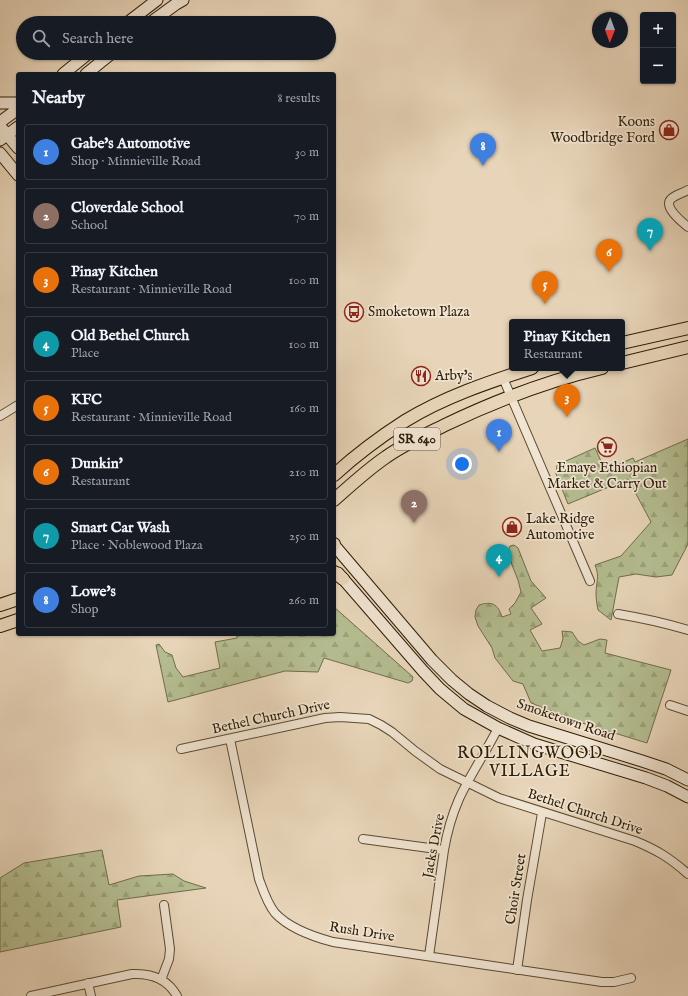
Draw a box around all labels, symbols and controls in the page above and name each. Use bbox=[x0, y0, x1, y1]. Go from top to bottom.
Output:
north arrow bbox=[592, 12, 628, 48]
map controls bbox=[640, 12, 676, 84]
button: + bbox=[640, 12, 676, 48]
search box bbox=[16, 16, 336, 60]
icon: search bbox=[30, 27, 52, 49]
text: Search here bbox=[62, 29, 133, 48]
button: − bbox=[640, 48, 676, 84]
text: Nearby bbox=[32, 88, 85, 109]
text: 8 results bbox=[277, 90, 320, 107]
place label: Koons Woodbridge Ford bbox=[550, 113, 656, 147]
shop icon: Koons Woodbridge Ford bbox=[658, 119, 680, 141]
pin: 8 bbox=[470, 133, 496, 166]
text: Gabe's Automotive bbox=[71, 134, 190, 153]
text: 1 bbox=[44, 144, 48, 161]
text: 30 m bbox=[295, 144, 319, 161]
text: Shop · Minnieville Road bbox=[71, 153, 201, 170]
text: Cloverdale School bbox=[71, 198, 184, 217]
text: 2 bbox=[43, 208, 49, 225]
text: 70 m bbox=[294, 208, 319, 225]
text: School bbox=[71, 217, 108, 234]
pin: 7 bbox=[637, 218, 663, 251]
pin: 6 bbox=[596, 239, 622, 272]
text: Pinay Kitchen bbox=[71, 262, 158, 281]
pin: 5 bbox=[532, 271, 558, 304]
text: 3 bbox=[44, 272, 48, 289]
text: 100 m bbox=[289, 272, 319, 289]
text: Restaurant · Minnieville Road bbox=[71, 281, 232, 298]
bus stop icon: Smoketown Plaza bbox=[343, 301, 365, 323]
place label: Smoketown Plaza bbox=[368, 303, 471, 321]
popup bbox=[509, 319, 625, 371]
text: Old Bethel Church bbox=[71, 326, 189, 345]
text: Pinay Kitchen bbox=[524, 327, 610, 346]
text: 4 bbox=[43, 336, 49, 353]
text: 100 m bbox=[289, 336, 319, 353]
text: Place bbox=[71, 345, 99, 362]
text: Restaurant bbox=[524, 346, 582, 363]
restaurant icon: Arby's bbox=[410, 365, 432, 387]
place label: Arby's bbox=[434, 367, 473, 385]
pin: 3 bbox=[554, 384, 580, 417]
text: KFC bbox=[71, 390, 102, 409]
text: 5 bbox=[44, 400, 48, 417]
text: 160 m bbox=[289, 400, 319, 417]
text: Restaurant · Minnieville Road bbox=[71, 409, 232, 426]
pin: 1 bbox=[486, 419, 512, 452]
road number: SR 640 bbox=[394, 428, 440, 450]
supermarket icon: Emaye Ethiopian Market & Carry Out bbox=[596, 436, 618, 458]
text: Dunkin' bbox=[71, 454, 123, 473]
your location bbox=[452, 454, 472, 474]
place label: Emaye Ethiopian Market & Carry Out bbox=[547, 459, 667, 493]
text: 6 bbox=[43, 464, 49, 481]
text: 210 m bbox=[289, 464, 319, 481]
text: Restaurant bbox=[71, 473, 130, 490]
pin: 2 bbox=[401, 490, 427, 523]
place label: Lake Ridge Automotive bbox=[525, 510, 595, 544]
shop icon: Lake Ridge Automotive bbox=[501, 516, 523, 538]
text: Smart Car Wash bbox=[71, 518, 170, 537]
text: 7 bbox=[43, 528, 49, 545]
text: 250 m bbox=[289, 528, 319, 545]
text: Place · Noblewood Plaza bbox=[71, 537, 203, 554]
pin: 4 bbox=[486, 544, 512, 577]
text: Lowe's bbox=[71, 582, 116, 601]
text: 8 bbox=[43, 592, 49, 609]
text: 260 m bbox=[288, 592, 319, 609]
text: Shop bbox=[71, 601, 99, 618]
street label: Smoketown Road bbox=[514, 695, 618, 745]
street label: Bethel Church Drive bbox=[210, 696, 332, 738]
district label: ROLLINGWOOD VILLAGE bbox=[457, 744, 603, 782]
street label: Bethel Church Drive bbox=[525, 785, 645, 839]
street label: Jacks Drive bbox=[419, 812, 449, 882]
street label: Choir Street bbox=[502, 852, 531, 926]
street label: Rush Drive bbox=[328, 918, 397, 946]

